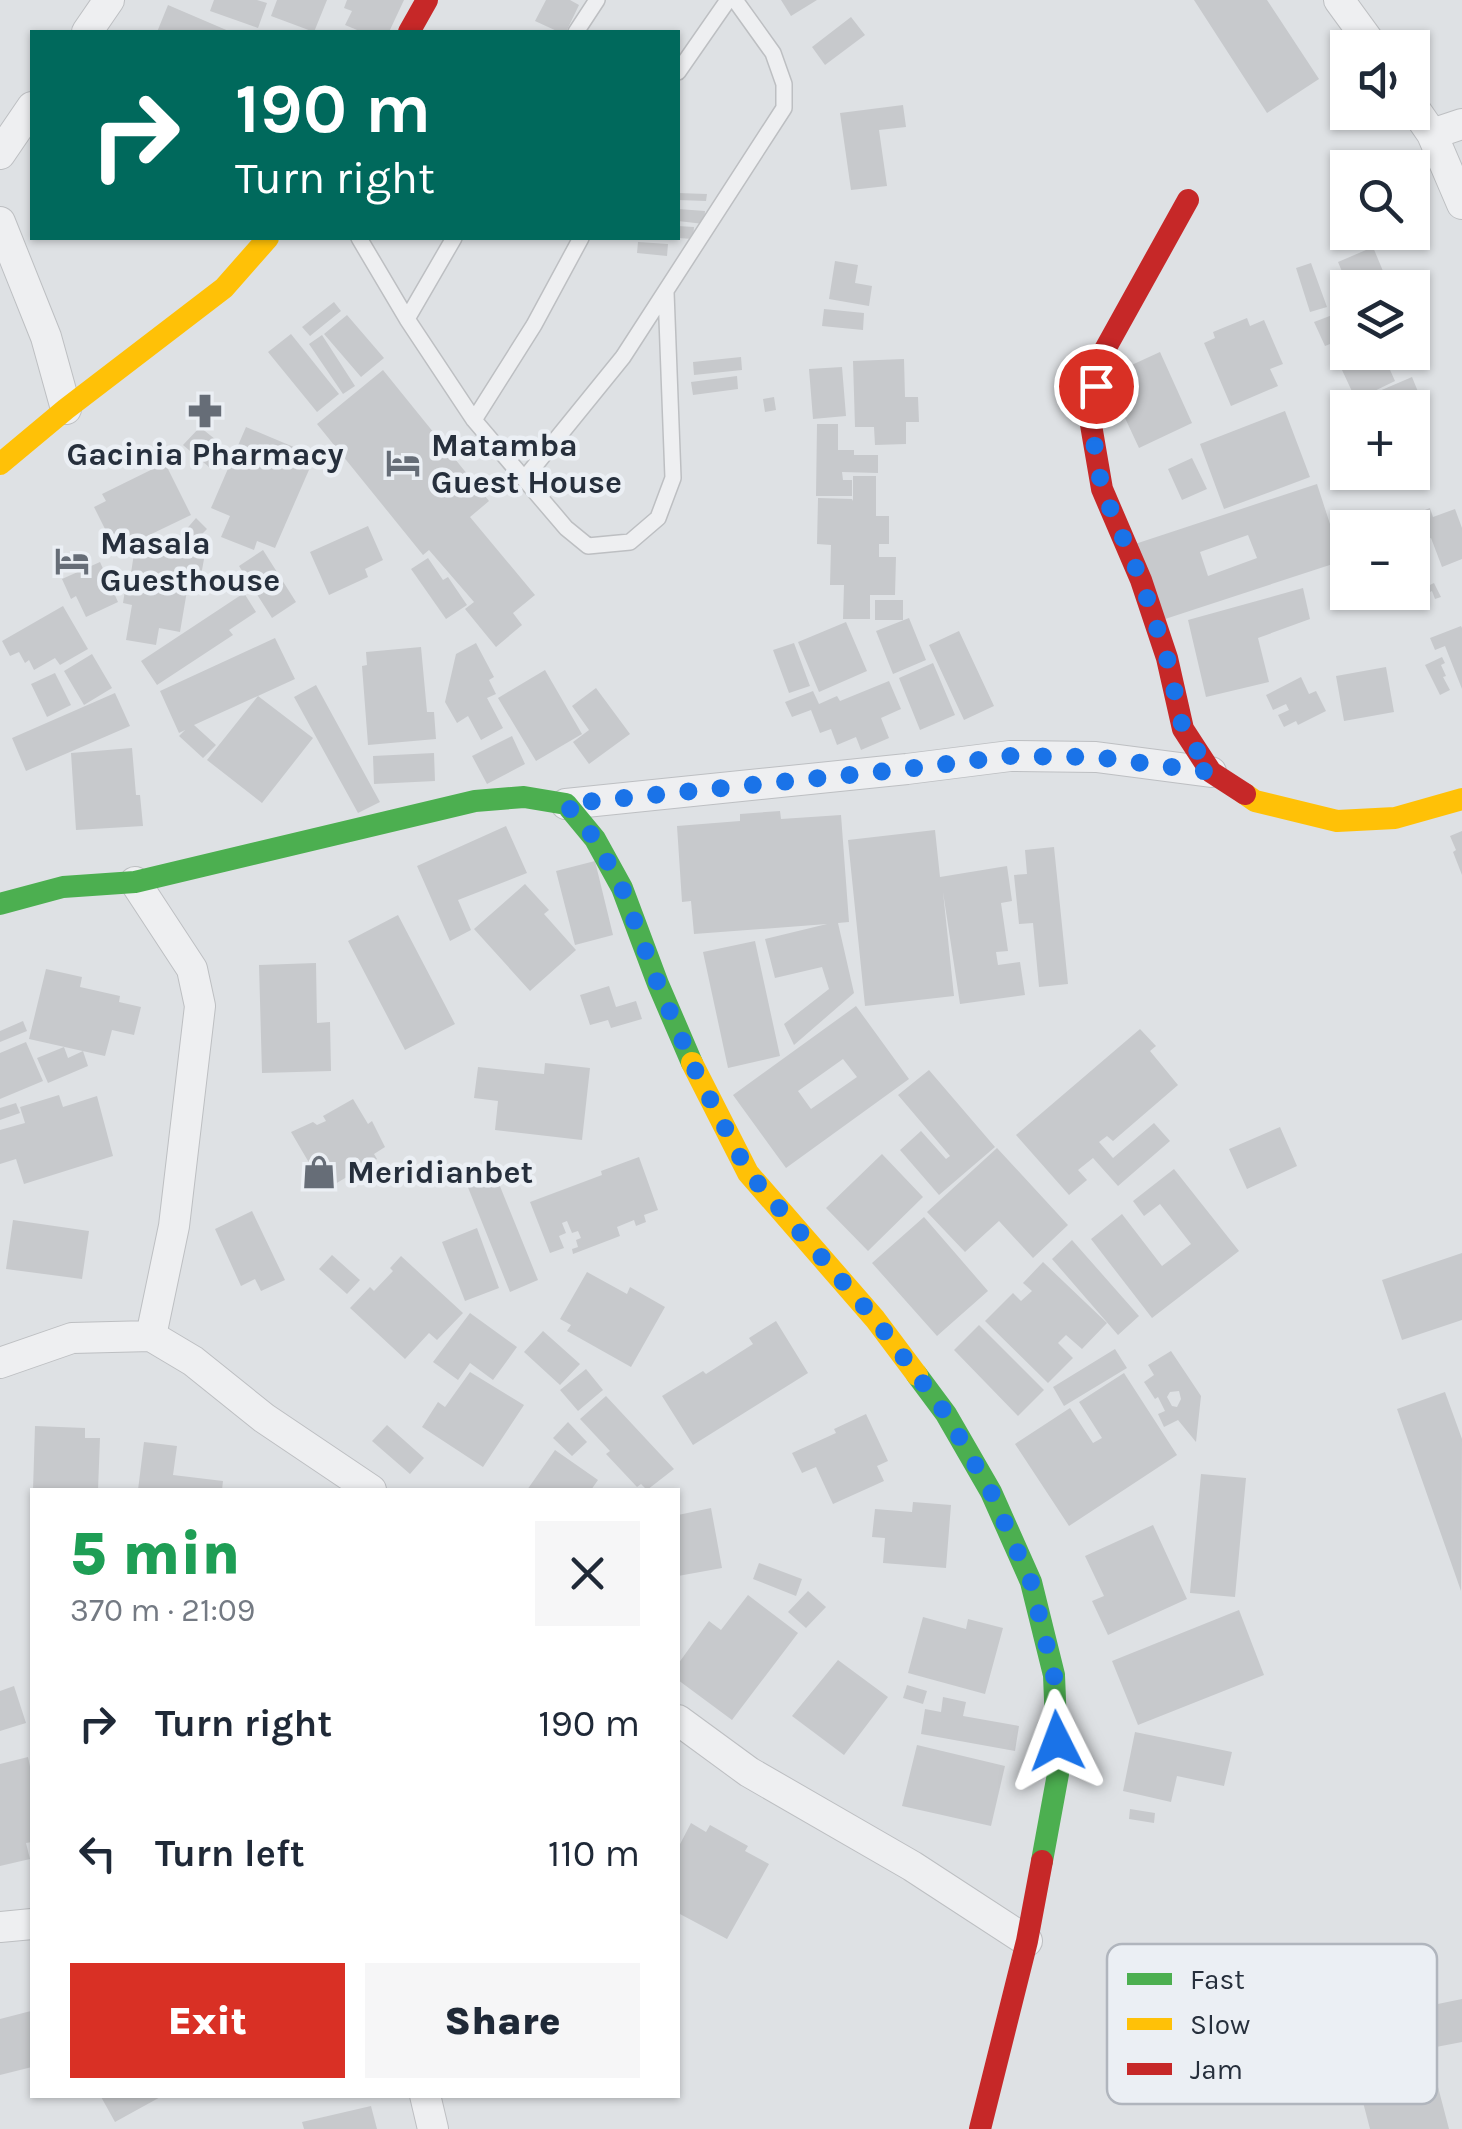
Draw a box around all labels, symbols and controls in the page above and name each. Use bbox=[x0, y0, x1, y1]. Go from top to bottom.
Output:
map controls bbox=[1330, 30, 1430, 610]
button: sound bbox=[1330, 30, 1430, 130]
text: 190 m bbox=[235, 68, 431, 150]
icon: right bbox=[70, 70, 200, 200]
button: search bbox=[1330, 150, 1430, 250]
text: Turn right bbox=[235, 152, 435, 204]
button: layers bbox=[1330, 270, 1430, 370]
pin bbox=[1054, 344, 1139, 429]
icon: arrive bbox=[1069, 359, 1124, 414]
button: + bbox=[1330, 390, 1430, 490]
pharmacy icon: Gacinia Pharmacy bbox=[186, 392, 224, 430]
place label: Matamba Guest House bbox=[431, 427, 622, 501]
place label: Gacinia Pharmacy bbox=[66, 436, 344, 473]
hotel icon: Matamba Guest House bbox=[384, 444, 422, 482]
button: − bbox=[1330, 510, 1430, 610]
place label: Masala Guesthouse bbox=[100, 525, 280, 599]
hotel icon: Masala Guesthouse bbox=[53, 542, 91, 580]
shop icon: Meridianbet bbox=[300, 1153, 338, 1191]
place label: Meridianbet bbox=[347, 1154, 533, 1191]
text: 5 min bbox=[70, 1519, 240, 1589]
button: close bbox=[535, 1521, 640, 1626]
text: 370 m · 21:09 bbox=[70, 1592, 255, 1629]
position arrow bbox=[1005, 1689, 1109, 1793]
icon: right bbox=[70, 1696, 125, 1751]
text: Turn right bbox=[155, 1701, 332, 1746]
text: 190 m bbox=[538, 1701, 640, 1746]
icon: left bbox=[70, 1826, 125, 1881]
text: Turn left bbox=[155, 1831, 305, 1876]
text: 110 m bbox=[548, 1831, 640, 1876]
legend bbox=[1107, 1944, 1437, 2104]
button: Exit bbox=[70, 1963, 345, 2078]
button: Share bbox=[365, 1963, 640, 2078]
text: Fast bbox=[1190, 1963, 1245, 1996]
text: Slow bbox=[1190, 2008, 1250, 2041]
text: Jam bbox=[1190, 2053, 1243, 2086]

